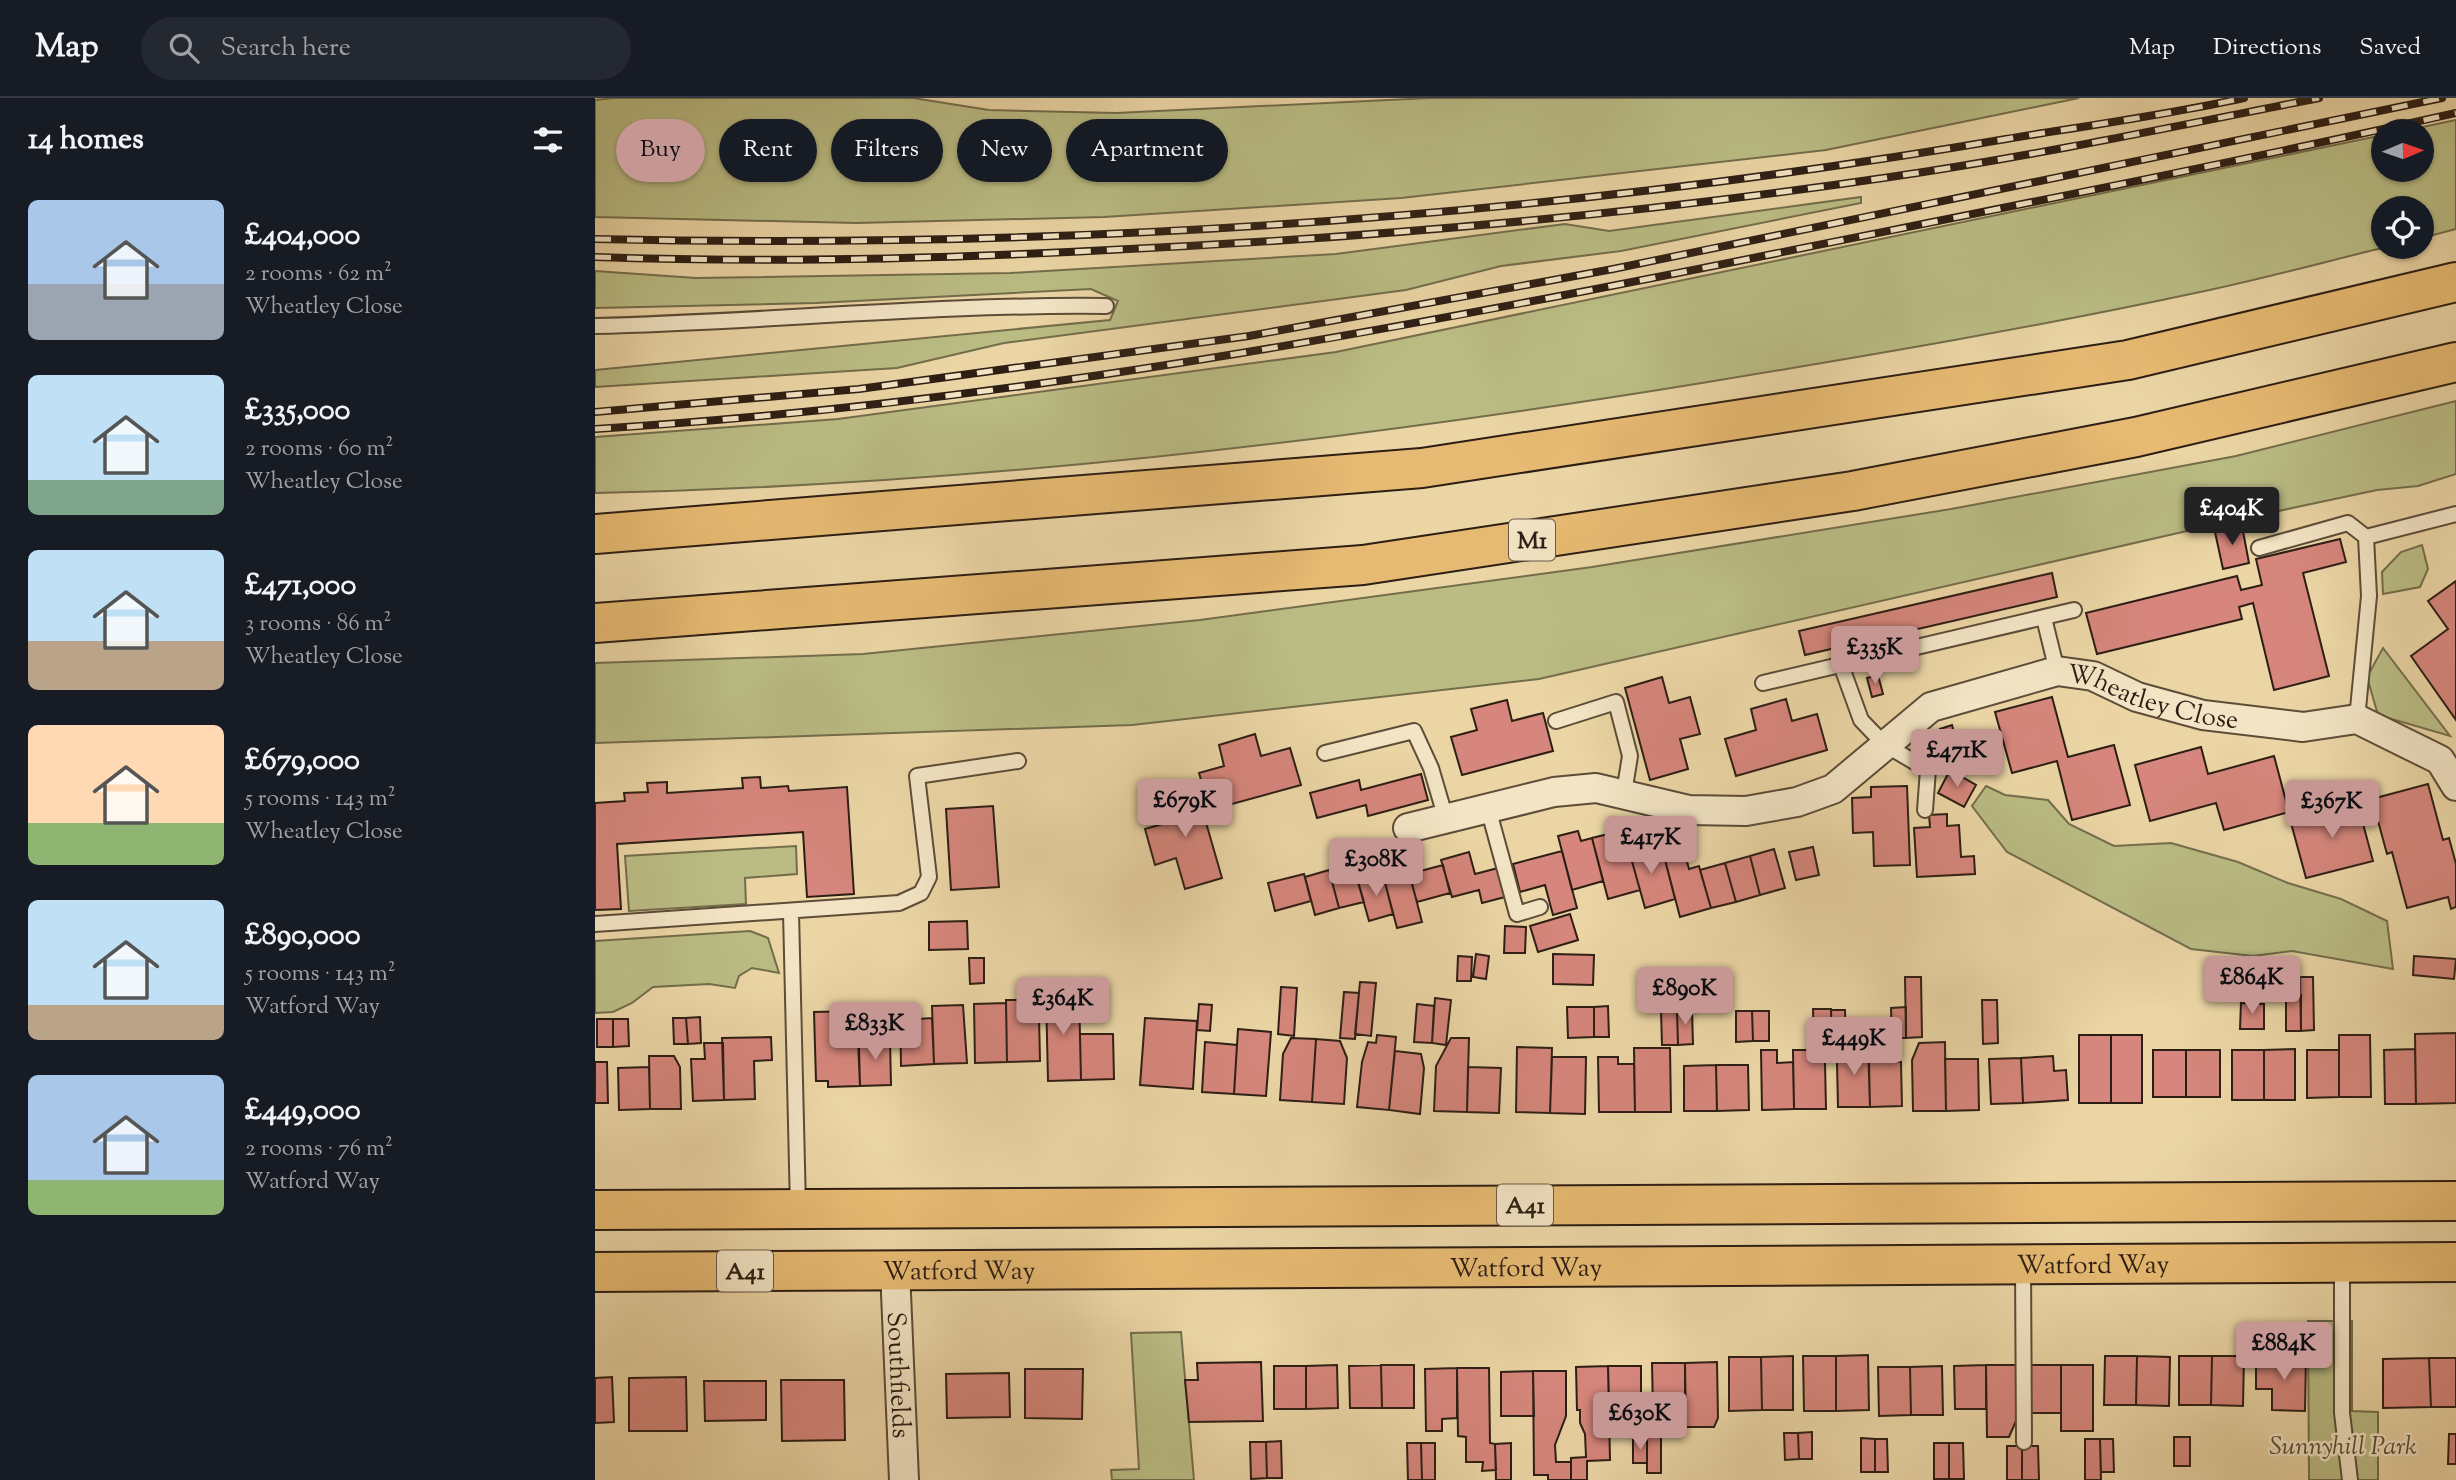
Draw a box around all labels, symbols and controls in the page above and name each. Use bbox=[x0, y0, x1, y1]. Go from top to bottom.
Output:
search box bbox=[141, 17, 631, 80]
text: Map bbox=[35, 24, 99, 72]
icon: search bbox=[165, 29, 203, 67]
text: Search here bbox=[221, 30, 351, 67]
text: Map bbox=[2129, 31, 2175, 65]
text: Directions bbox=[2213, 31, 2321, 65]
text: Saved bbox=[2359, 31, 2421, 65]
text: 14 homes bbox=[28, 119, 144, 162]
chip: Buy bbox=[616, 119, 705, 182]
chip: Rent bbox=[719, 119, 817, 182]
chip: Filters bbox=[831, 119, 943, 182]
chip: New bbox=[957, 119, 1052, 182]
chip: Apartment bbox=[1066, 119, 1228, 182]
north arrow bbox=[2371, 119, 2434, 182]
map controls bbox=[2371, 119, 2434, 259]
icon: filters bbox=[529, 121, 567, 159]
button: locate bbox=[2371, 196, 2434, 259]
text: £404,000 bbox=[245, 215, 360, 258]
icon: home bbox=[84, 228, 168, 312]
text: 2 rooms · 62 m² bbox=[245, 258, 392, 291]
text: Wheatley Close bbox=[245, 291, 403, 324]
text: £335,000 bbox=[245, 390, 350, 433]
icon: home bbox=[84, 403, 168, 487]
text: 2 rooms · 60 m² bbox=[245, 433, 393, 466]
text: Wheatley Close bbox=[245, 466, 403, 499]
pin: £404K bbox=[2183, 488, 2281, 547]
text: £404K bbox=[2200, 493, 2264, 526]
road number: M1 bbox=[1509, 520, 1555, 560]
text: £471,000 bbox=[245, 565, 356, 608]
icon: home bbox=[84, 578, 168, 662]
text: 3 rooms · 86 m² bbox=[245, 608, 391, 641]
pin: £335K bbox=[1826, 626, 1924, 686]
text: £335K bbox=[1847, 632, 1903, 665]
text: Wheatley Close bbox=[245, 641, 403, 674]
street label: Wheatley Close bbox=[2065, 657, 2240, 740]
pin: £471K bbox=[1908, 730, 2006, 789]
text: £471K bbox=[1927, 735, 1987, 768]
text: £679,000 bbox=[245, 740, 360, 783]
icon: home bbox=[84, 753, 168, 837]
pin: £679K bbox=[1136, 780, 1234, 839]
pin: £367K bbox=[2283, 780, 2381, 840]
text: 5 rooms · 143 m² bbox=[245, 783, 396, 816]
text: £679K bbox=[1153, 785, 1217, 818]
text: £367K bbox=[2301, 786, 2363, 819]
text: Wheatley Close bbox=[245, 816, 403, 849]
pin: £417K bbox=[1602, 816, 1700, 876]
text: £417K bbox=[1621, 822, 1681, 855]
pin: £308K bbox=[1327, 838, 1425, 898]
text: £308K bbox=[1345, 844, 1407, 877]
text: £890,000 bbox=[245, 915, 361, 958]
icon: home bbox=[84, 928, 168, 1012]
pin: £864K bbox=[2203, 956, 2301, 1016]
text: 5 rooms · 143 m² bbox=[245, 958, 396, 991]
text: £864K bbox=[2220, 962, 2284, 995]
pin: £890K bbox=[1636, 968, 1734, 1027]
text: £890K bbox=[1653, 973, 1717, 1006]
pin: £364K bbox=[1014, 978, 1112, 1037]
text: £364K bbox=[1032, 983, 1094, 1016]
text: Watford Way bbox=[245, 991, 380, 1024]
pin: £833K bbox=[826, 1002, 924, 1062]
text: £833K bbox=[845, 1008, 905, 1041]
pin: £449K bbox=[1805, 1018, 1903, 1077]
text: £449K bbox=[1822, 1023, 1886, 1056]
text: £449,000 bbox=[245, 1090, 361, 1133]
icon: home bbox=[84, 1103, 168, 1187]
text: 2 rooms · 76 m² bbox=[245, 1133, 393, 1166]
text: Watford Way bbox=[245, 1166, 380, 1199]
road number: A41 bbox=[1497, 1184, 1553, 1226]
street label: Watford Way bbox=[2017, 1248, 2169, 1285]
road number: A41 bbox=[717, 1251, 773, 1292]
street label: Watford Way bbox=[1450, 1251, 1602, 1288]
street label: Watford Way bbox=[883, 1254, 1035, 1291]
street label: Southfields bbox=[876, 1311, 918, 1439]
pin: £884K bbox=[2235, 1322, 2333, 1382]
text: £884K bbox=[2252, 1328, 2316, 1361]
pin: £630K bbox=[1591, 1392, 1689, 1452]
text: £630K bbox=[1609, 1398, 1671, 1431]
park label: Sunnyhill Park bbox=[2269, 1429, 2417, 1466]

